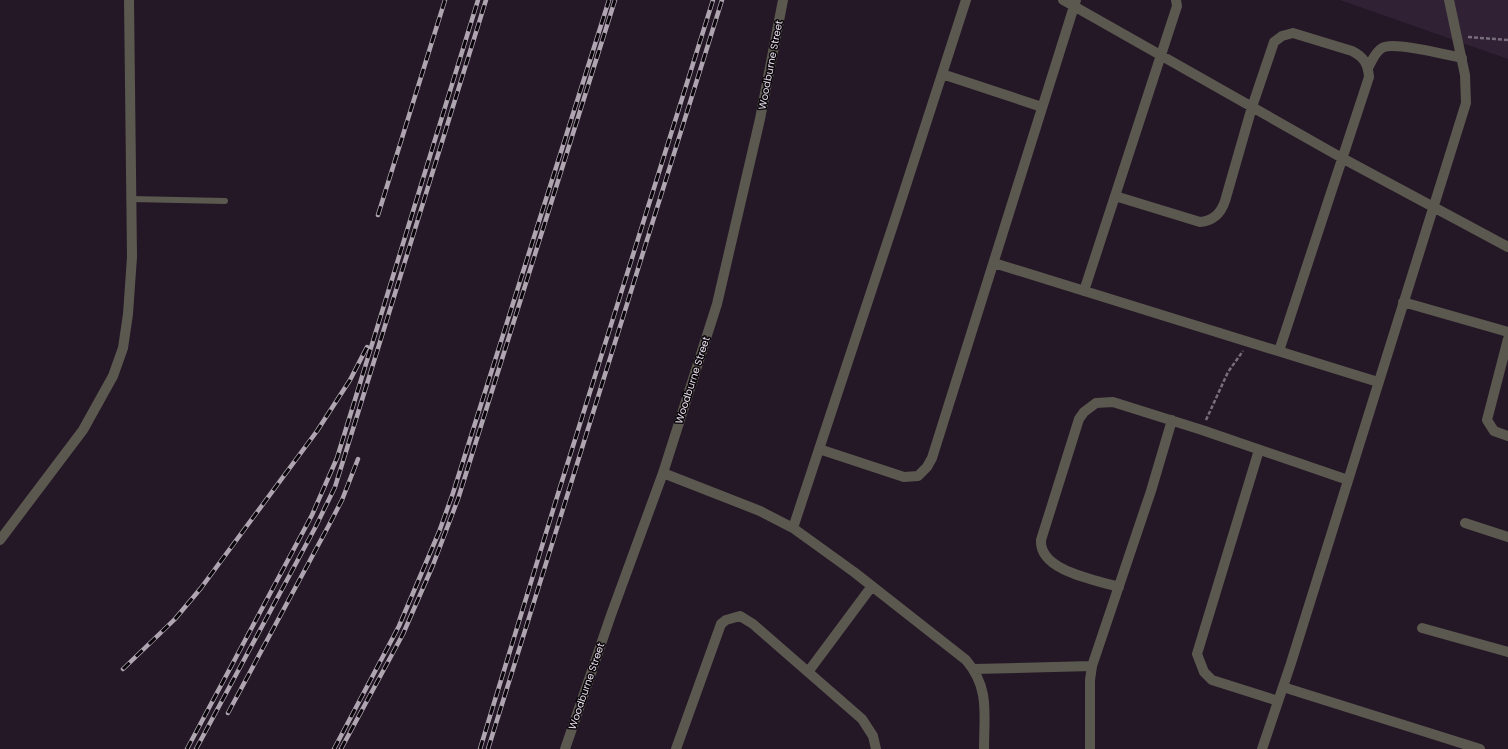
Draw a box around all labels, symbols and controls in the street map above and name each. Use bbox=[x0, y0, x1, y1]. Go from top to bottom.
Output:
street label: Woodburne Street bbox=[754, 19, 787, 111]
street label: Woodburne Street bbox=[671, 334, 714, 426]
street label: Woodburne Street bbox=[565, 640, 608, 732]

